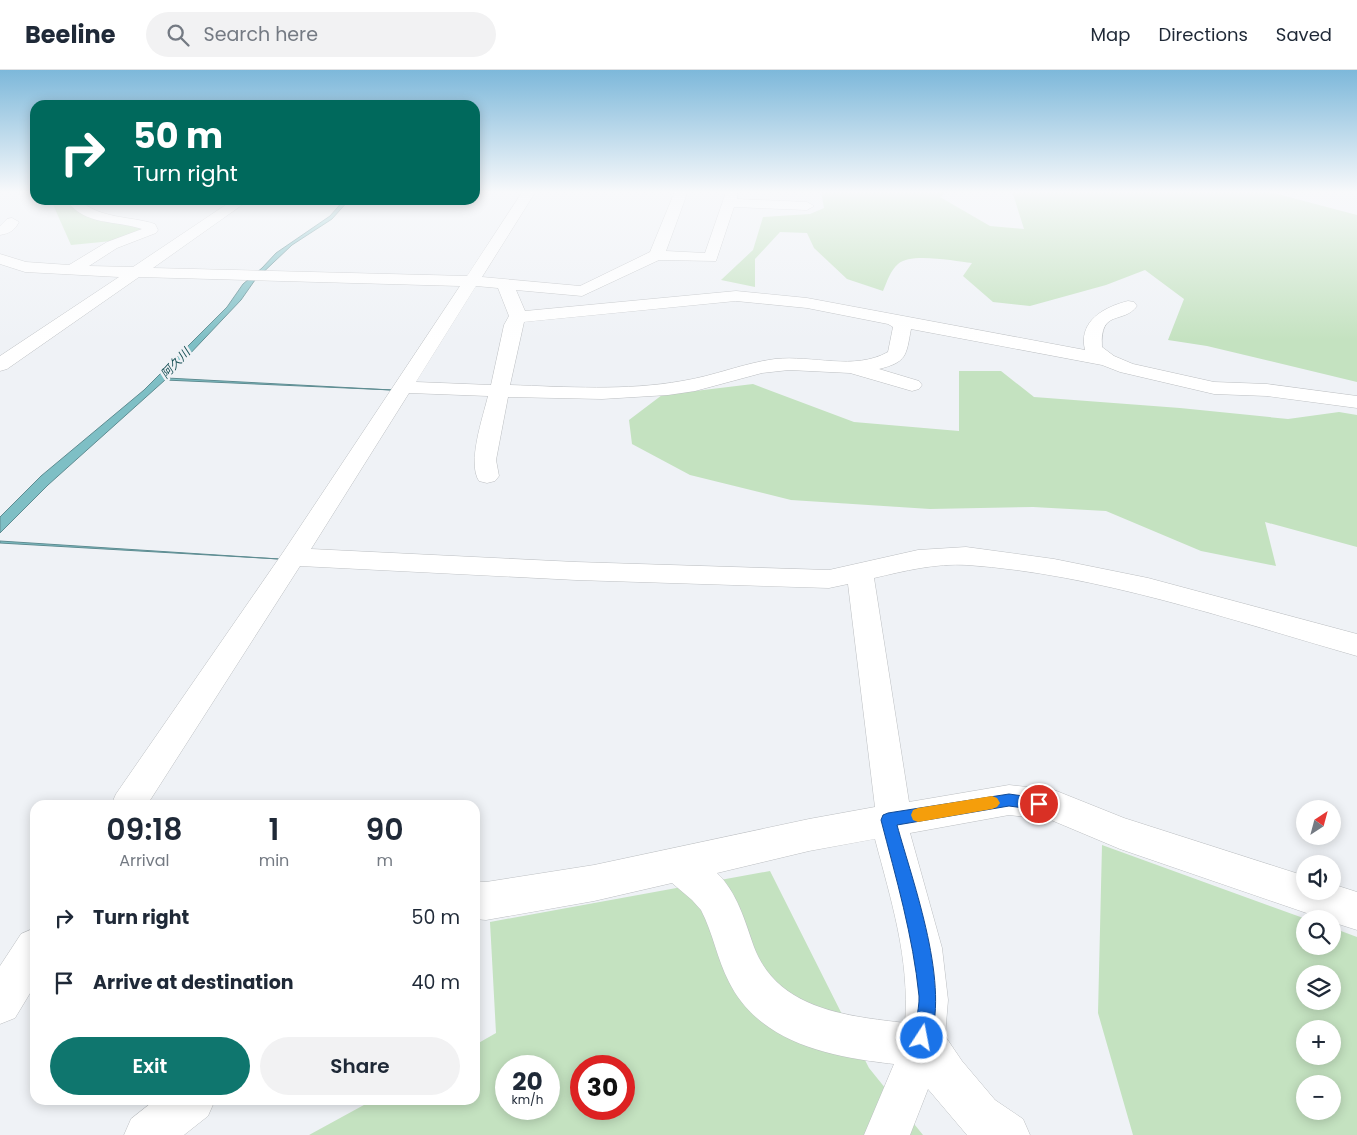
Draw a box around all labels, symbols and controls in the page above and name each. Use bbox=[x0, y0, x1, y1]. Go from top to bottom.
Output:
search box bbox=[146, 12, 496, 57]
text: Beeline bbox=[25, 18, 116, 51]
icon: search bbox=[164, 21, 192, 49]
text: Search here bbox=[204, 21, 318, 48]
text: Map bbox=[1091, 22, 1130, 47]
text: Directions bbox=[1158, 22, 1248, 47]
text: Saved bbox=[1276, 22, 1332, 47]
text: 50 m bbox=[133, 111, 223, 160]
icon: right bbox=[50, 120, 115, 185]
text: Turn right bbox=[133, 158, 238, 189]
water label: 阿久川 bbox=[157, 343, 195, 382]
pin bbox=[1018, 783, 1060, 825]
icon: arrive bbox=[1025, 790, 1053, 818]
north arrow bbox=[1296, 800, 1341, 845]
map controls bbox=[1296, 800, 1341, 1120]
text: 09:18 bbox=[106, 808, 182, 851]
text: 1 bbox=[269, 808, 279, 851]
text: 90 bbox=[366, 808, 404, 851]
text: Arrival bbox=[119, 849, 170, 872]
text: min bbox=[259, 849, 289, 872]
text: m bbox=[376, 849, 393, 872]
button: sound bbox=[1296, 855, 1341, 900]
icon: right bbox=[50, 904, 78, 932]
text: Turn right bbox=[93, 904, 189, 931]
text: 50 m bbox=[411, 904, 460, 931]
button: search bbox=[1296, 910, 1341, 955]
button: layers bbox=[1296, 965, 1341, 1010]
icon: arrive bbox=[50, 969, 78, 997]
text: Arrive at destination bbox=[93, 969, 294, 996]
text: 40 m bbox=[411, 969, 460, 996]
position arrow bbox=[895, 1011, 947, 1063]
button: + bbox=[1296, 1020, 1341, 1065]
button: Exit bbox=[50, 1037, 250, 1095]
button: Share bbox=[260, 1037, 460, 1095]
speed limit sign: 30 bbox=[570, 1055, 635, 1120]
text: 20 bbox=[512, 1064, 543, 1099]
button: − bbox=[1296, 1075, 1341, 1120]
text: km/h bbox=[512, 1091, 543, 1108]

